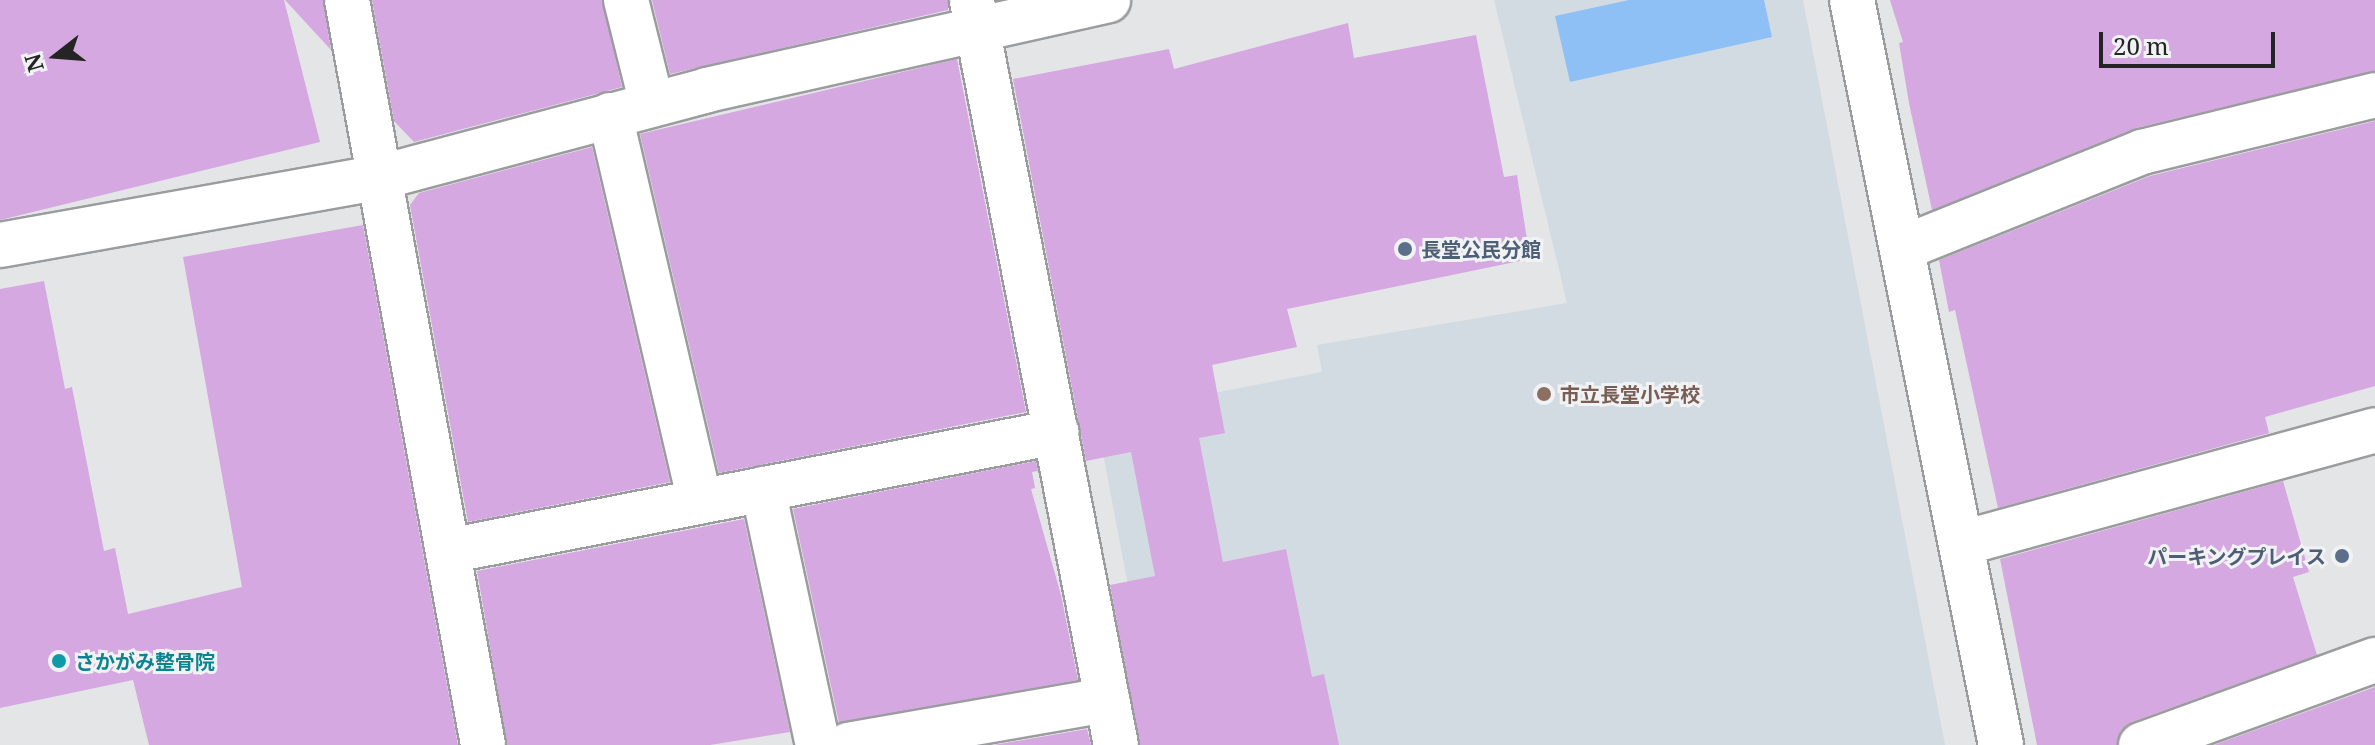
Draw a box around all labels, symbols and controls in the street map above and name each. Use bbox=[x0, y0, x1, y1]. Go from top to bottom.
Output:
north arrow bbox=[16, 16, 96, 96]
scale bar bbox=[2103, 16, 2279, 66]
text: 20 m bbox=[2113, 29, 2169, 62]
text: N bbox=[16, 50, 50, 76]
place label: 長堂公民分館 bbox=[1421, 237, 1541, 261]
marker: 長堂公民分館 bbox=[1396, 240, 1414, 258]
place label: 市立長堂小学校 bbox=[1560, 382, 1700, 406]
marker: 市立長堂小学校 bbox=[1535, 385, 1553, 403]
place label: パーキングプレイス bbox=[2146, 544, 2326, 568]
marker: パーキングプレイス bbox=[2333, 547, 2351, 565]
place label: さかがみ整骨院 bbox=[75, 649, 215, 673]
marker: さかがみ整骨院 bbox=[50, 652, 68, 670]

